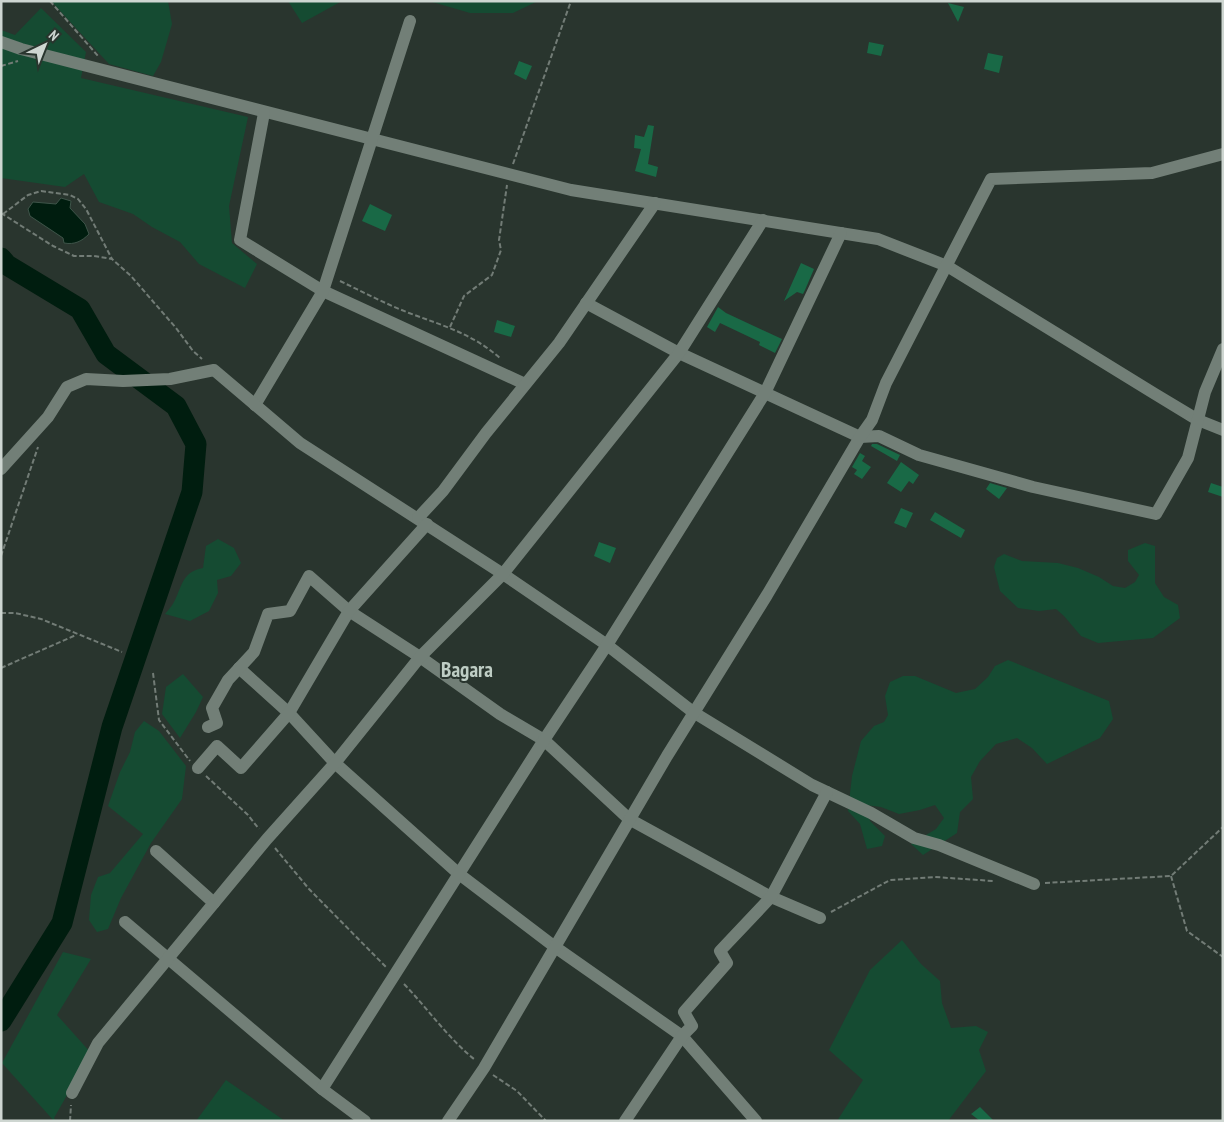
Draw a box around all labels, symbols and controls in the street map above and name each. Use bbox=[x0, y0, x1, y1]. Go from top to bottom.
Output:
north arrow bbox=[20, 20, 70, 70]
text: N bbox=[45, 26, 63, 45]
district label: Bagara bbox=[441, 656, 493, 683]

